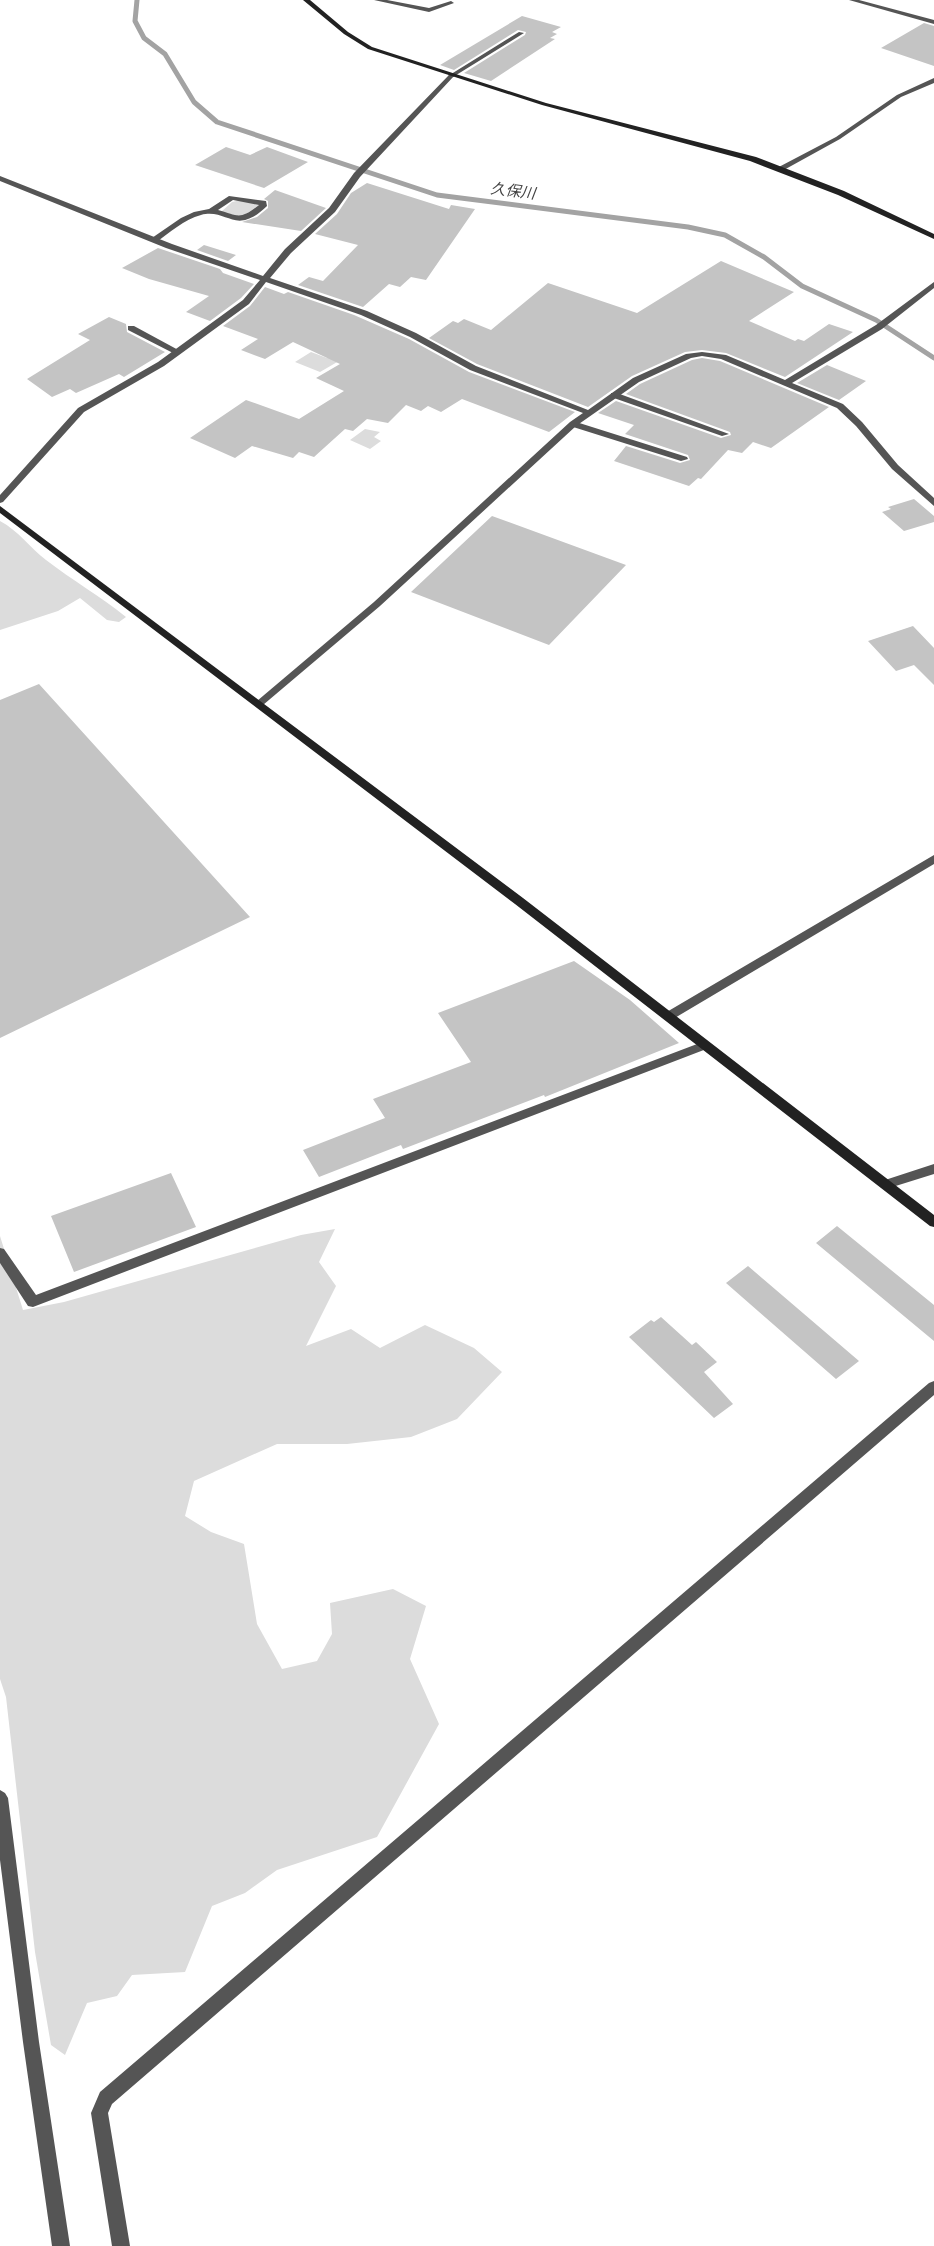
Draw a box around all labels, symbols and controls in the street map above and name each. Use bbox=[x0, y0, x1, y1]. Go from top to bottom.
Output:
water label: 久保川 bbox=[489, 177, 539, 204]

